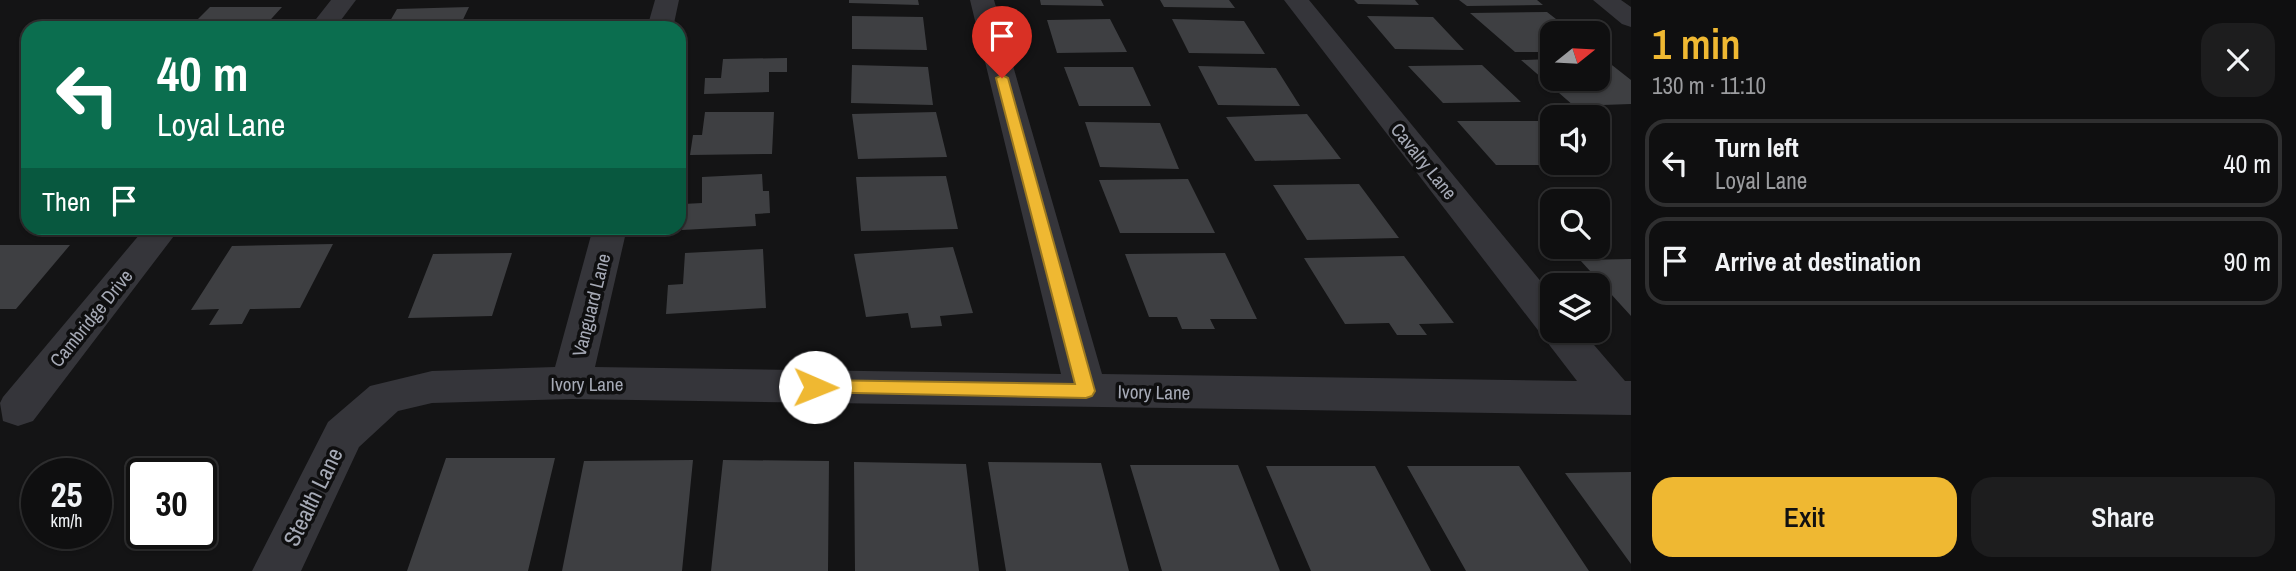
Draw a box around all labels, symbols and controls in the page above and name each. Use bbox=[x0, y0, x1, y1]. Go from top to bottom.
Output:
pin bbox=[972, 6, 1032, 78]
text: 1 min bbox=[1652, 16, 1741, 72]
icon: arrive bbox=[983, 17, 1021, 55]
north arrow bbox=[1540, 21, 1610, 91]
map controls bbox=[1540, 21, 1610, 343]
button: close bbox=[2201, 23, 2275, 97]
text: 40 m bbox=[157, 40, 249, 106]
icon: left bbox=[42, 49, 133, 140]
text: 130 m · 11:10 bbox=[1652, 70, 1766, 101]
text: Loyal Lane bbox=[157, 103, 285, 146]
button: sound bbox=[1540, 105, 1610, 175]
street label: Cavalry Lane bbox=[1385, 117, 1463, 205]
text: Turn left bbox=[1715, 130, 1799, 165]
icon: left bbox=[1656, 144, 1694, 182]
text: 40 m bbox=[2224, 146, 2271, 181]
text: Loyal Lane bbox=[1715, 165, 1807, 196]
icon: arrive bbox=[105, 182, 143, 220]
text: Then bbox=[42, 184, 91, 219]
button: search bbox=[1540, 189, 1610, 259]
icon: arrive bbox=[1656, 242, 1694, 280]
text: Arrive at destination bbox=[1715, 244, 1921, 279]
text: 90 m bbox=[2224, 244, 2271, 279]
street label: Vanguard Lane bbox=[566, 251, 616, 359]
street label: Cambridge Drive bbox=[44, 264, 138, 372]
button: layers bbox=[1540, 273, 1610, 343]
position arrow bbox=[778, 350, 852, 424]
street label: Ivory Lane bbox=[551, 371, 623, 397]
street label: Ivory Lane bbox=[1117, 378, 1191, 406]
street label: Stealth Lane bbox=[275, 442, 350, 551]
speed limit sign: 30 bbox=[126, 458, 217, 549]
text: 25 bbox=[51, 471, 82, 518]
button: Exit bbox=[1652, 477, 1957, 557]
button: Share bbox=[1971, 477, 2275, 557]
text: km/h bbox=[51, 508, 83, 533]

